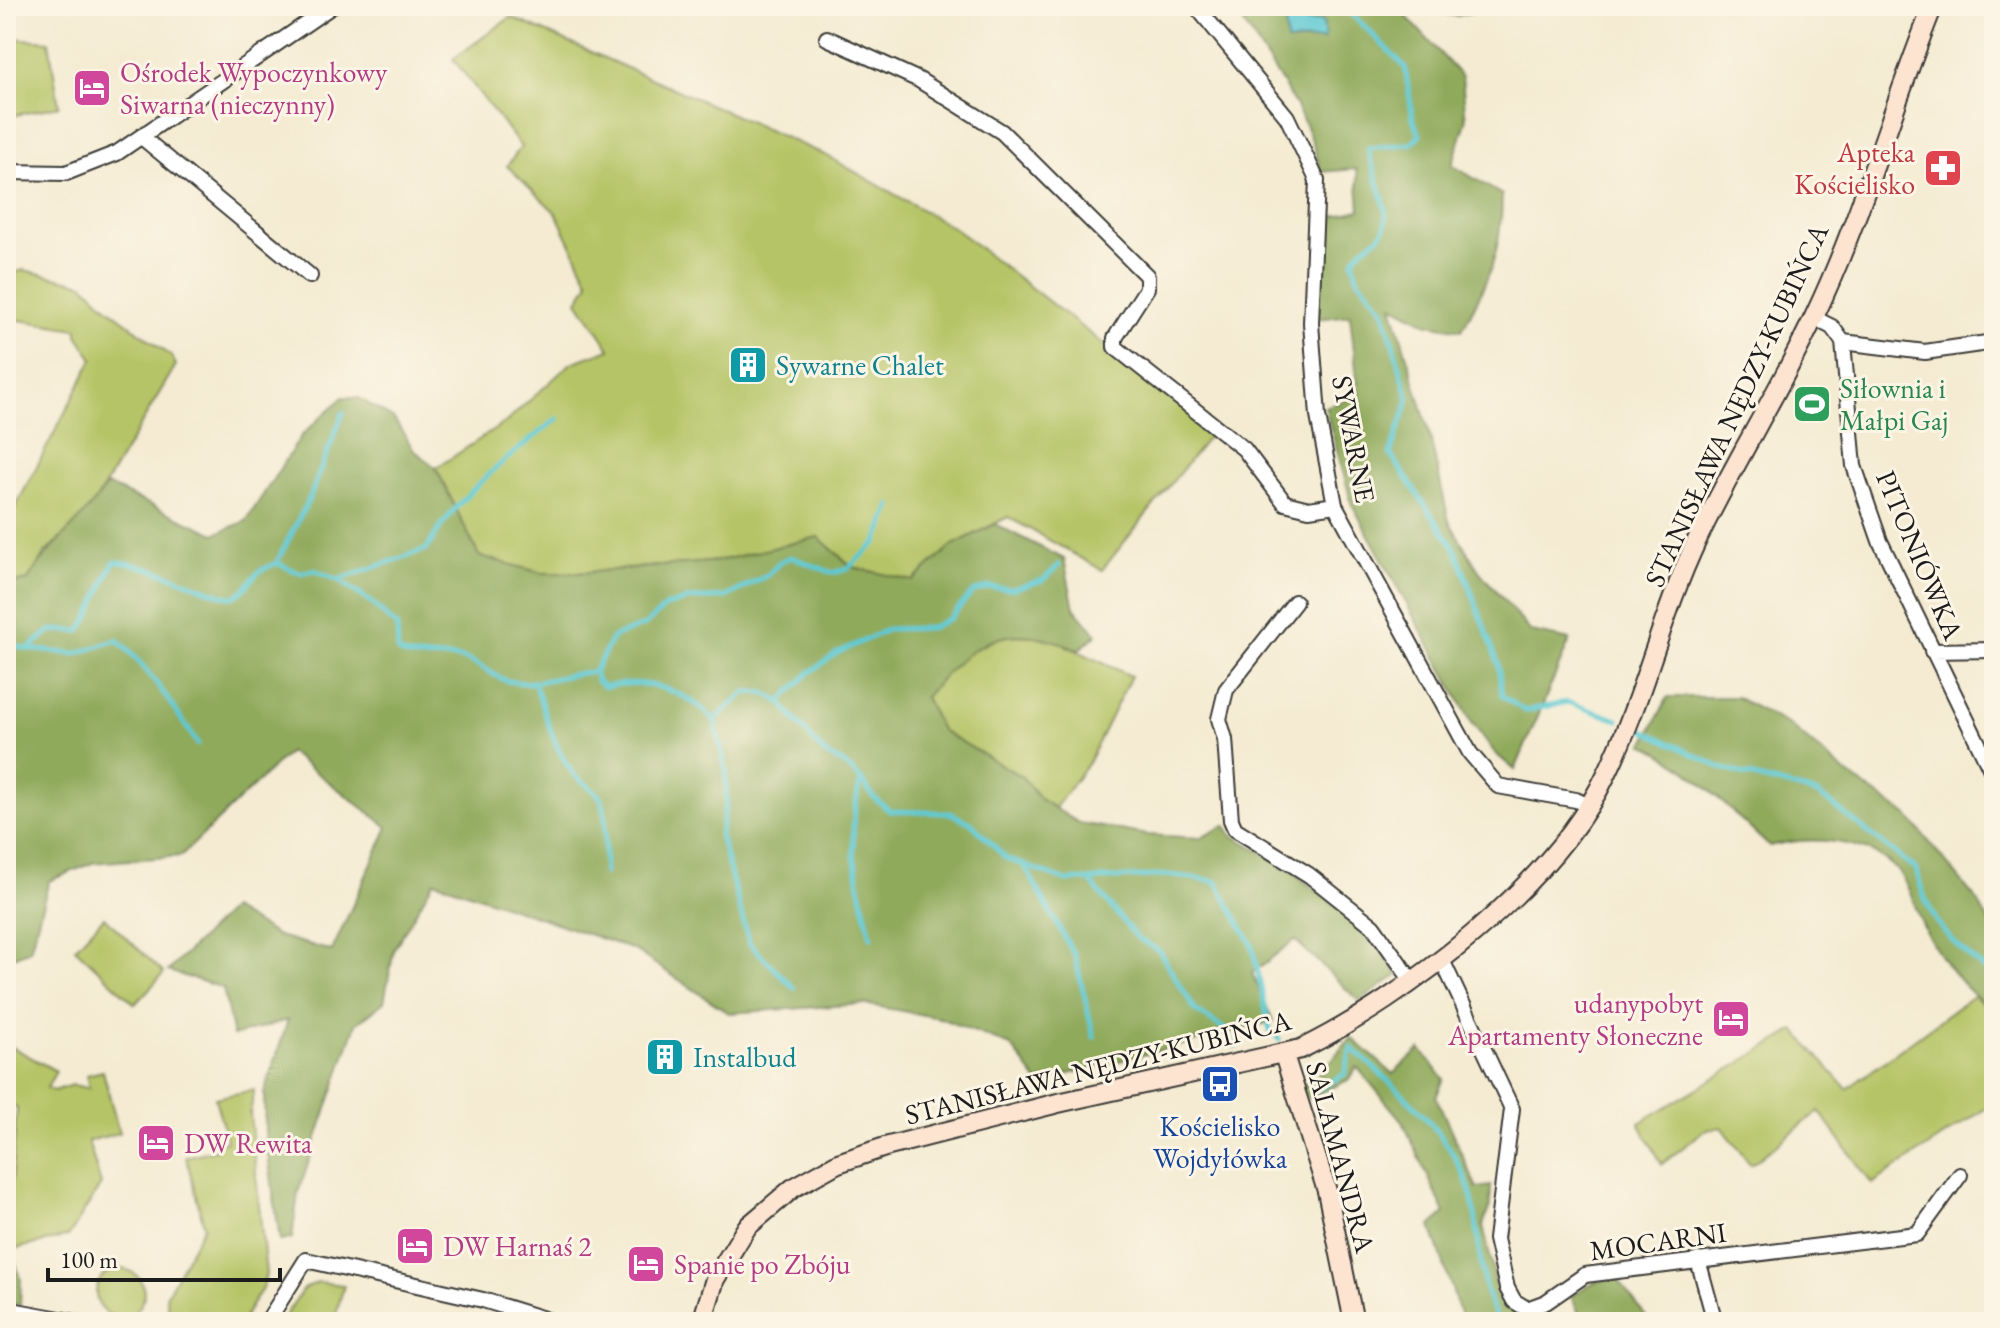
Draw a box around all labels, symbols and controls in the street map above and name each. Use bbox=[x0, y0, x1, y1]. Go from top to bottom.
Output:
place label: Ośrodek Wypoczynkowy Siwarna (nieczynny) bbox=[120, 54, 388, 122]
hotel icon: Ośrodek Wypoczynkowy Siwarna (nieczynny) bbox=[71, 67, 113, 109]
place label: Apteka Kościelisko bbox=[1794, 134, 1916, 202]
pharmacy icon: Apteka Kościelisko bbox=[1922, 147, 1964, 189]
street label: STANISŁAWA NĘDZY-KUBIŃCA bbox=[1636, 217, 1836, 592]
building icon: Sywarne Chalet bbox=[727, 344, 769, 386]
place label: Sywarne Chalet bbox=[776, 347, 944, 383]
place label: Siłownia i Małpi Gaj bbox=[1840, 370, 1948, 438]
street label: SYWARNE bbox=[1324, 372, 1384, 506]
sports icon: Siłownia i Małpi Gaj bbox=[1791, 383, 1833, 425]
street label: PITONIÓWKA bbox=[1868, 465, 1972, 646]
place label: udanypobyt Apartamenty Słoneczne bbox=[1447, 985, 1703, 1053]
hotel icon: udanypobyt Apartamenty Słoneczne bbox=[1710, 998, 1752, 1040]
street label: STANISŁAWA NĘDZY-KUBIŃCA bbox=[901, 1001, 1295, 1132]
building icon: Instalbud bbox=[644, 1036, 686, 1078]
place label: Instalbud bbox=[693, 1039, 797, 1075]
street label: SALAMANDRA bbox=[1298, 1057, 1384, 1257]
bus stop icon: Kościelisko Wojdyłówka bbox=[1199, 1063, 1241, 1105]
place label: Kościelisko Wojdyłówka bbox=[1153, 1108, 1288, 1176]
hotel icon: DW Rewita bbox=[135, 1122, 177, 1164]
place label: DW Rewita bbox=[184, 1125, 313, 1161]
street label: MOCARNI bbox=[1587, 1214, 1729, 1268]
hotel icon: DW Harnaś 2 bbox=[394, 1225, 436, 1267]
place label: DW Harnaś 2 bbox=[443, 1228, 592, 1264]
scale bar bbox=[48, 1232, 280, 1282]
hotel icon: Spanie po Zbóju bbox=[625, 1243, 667, 1285]
text: 100 m bbox=[60, 1244, 118, 1275]
place label: Spanie po Zbóju bbox=[674, 1246, 851, 1282]

